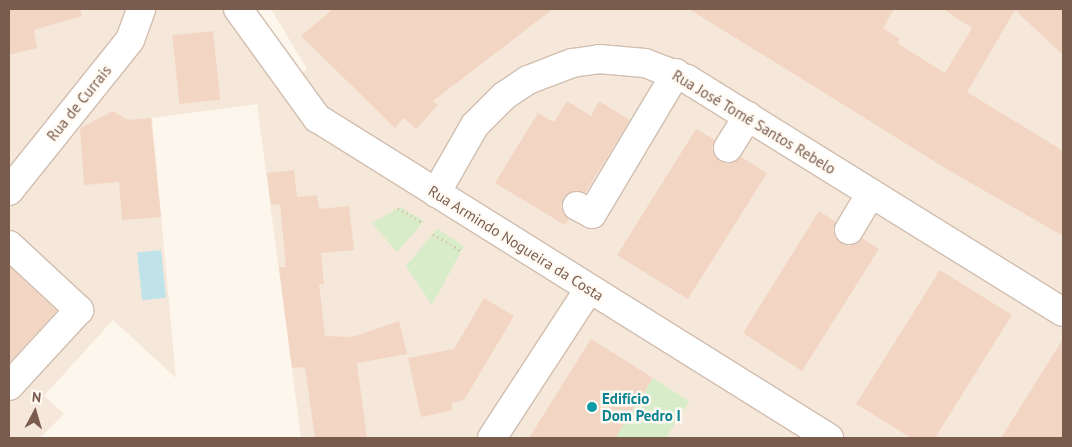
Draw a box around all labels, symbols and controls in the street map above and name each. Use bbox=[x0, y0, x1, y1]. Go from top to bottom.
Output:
street label: Rua de Currais bbox=[43, 61, 115, 145]
street label: Rua José Tomé Santos Rebelo bbox=[669, 66, 839, 178]
street label: Rua Armindo Nogueira da Costa bbox=[425, 181, 607, 305]
north arrow bbox=[10, 387, 60, 437]
text: N bbox=[31, 388, 42, 407]
place label: Edifício Dom Pedro I bbox=[602, 389, 681, 424]
marker: Edifício Dom Pedro I bbox=[586, 401, 598, 413]

